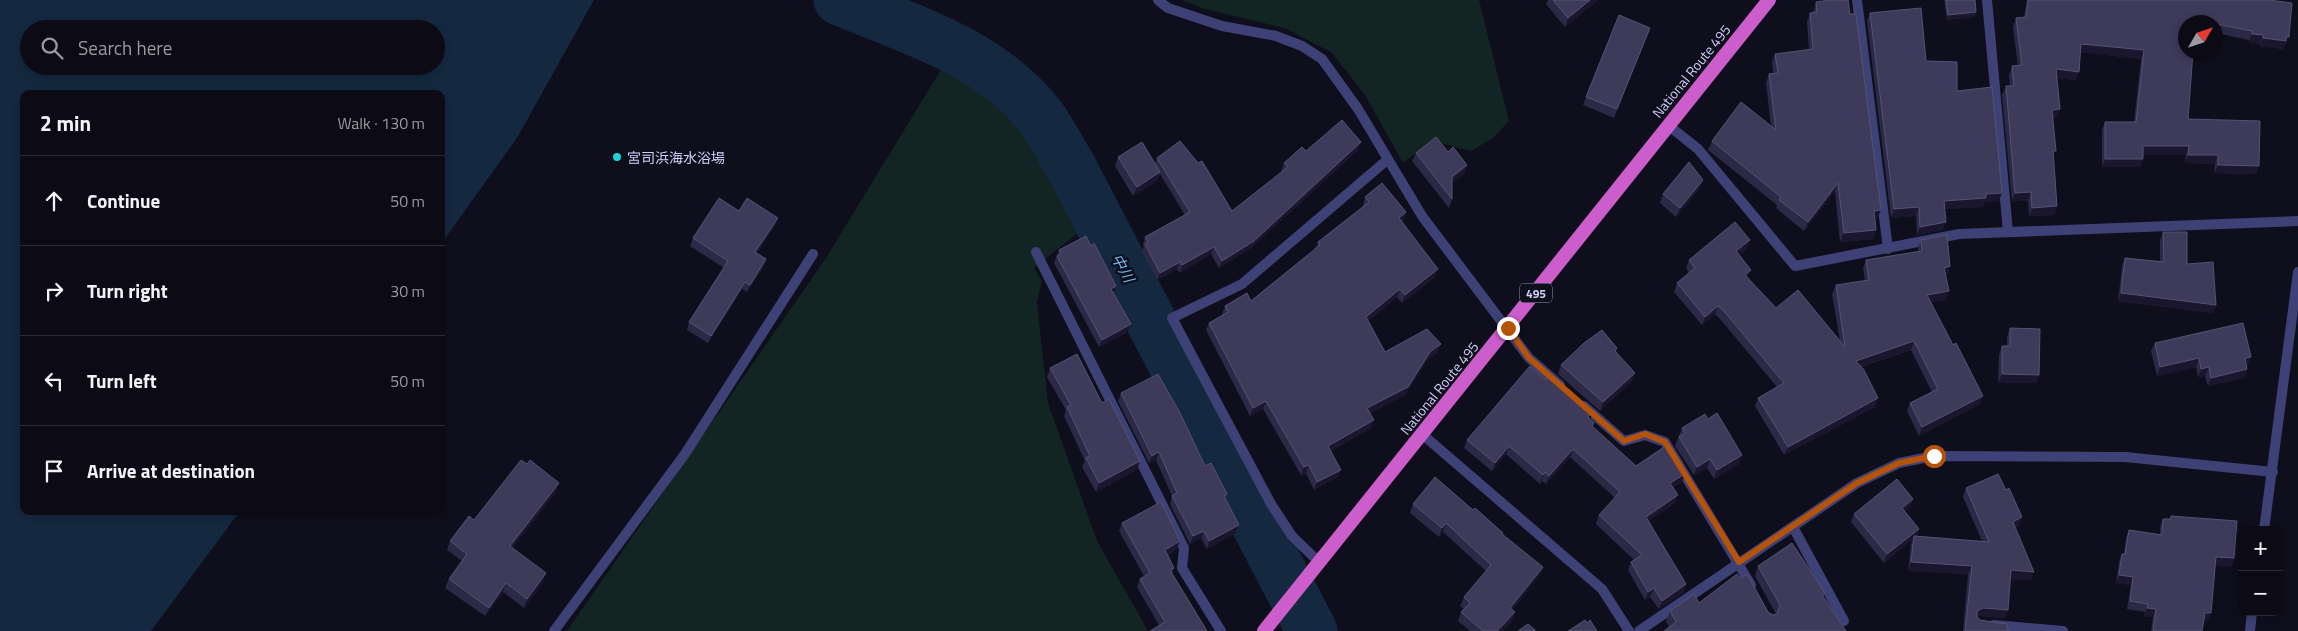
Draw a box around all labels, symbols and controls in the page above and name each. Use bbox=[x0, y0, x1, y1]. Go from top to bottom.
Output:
north arrow bbox=[2178, 15, 2223, 60]
search box bbox=[20, 20, 445, 75]
street label: National Route 495 bbox=[1647, 20, 1735, 122]
text: Search here bbox=[78, 33, 172, 62]
icon: search bbox=[38, 34, 66, 62]
text: 2 min bbox=[40, 107, 91, 139]
text: Walk · 130 m bbox=[337, 111, 425, 135]
place label: 宮司浜海水浴場 bbox=[627, 147, 725, 168]
marker: 宮司浜海水浴場 bbox=[611, 151, 623, 163]
text: Continue bbox=[87, 186, 160, 215]
icon: ahead bbox=[40, 187, 68, 215]
text: 50 m bbox=[390, 189, 425, 213]
water label: 中川 bbox=[1106, 249, 1141, 288]
text: Turn right bbox=[87, 276, 168, 305]
icon: right bbox=[40, 277, 68, 305]
text: 30 m bbox=[390, 279, 425, 303]
road number: 495 bbox=[1520, 284, 1552, 302]
route end bbox=[1497, 317, 1520, 340]
street label: National Route 495 bbox=[1395, 337, 1483, 439]
text: Turn left bbox=[87, 366, 157, 395]
icon: left bbox=[40, 367, 68, 395]
text: 50 m bbox=[390, 369, 425, 393]
route start bbox=[1923, 445, 1946, 468]
text: Arrive at destination bbox=[87, 456, 255, 485]
icon: arrive bbox=[40, 457, 68, 485]
map controls bbox=[2238, 526, 2283, 616]
button: + bbox=[2238, 526, 2283, 571]
button: − bbox=[2238, 571, 2283, 616]

